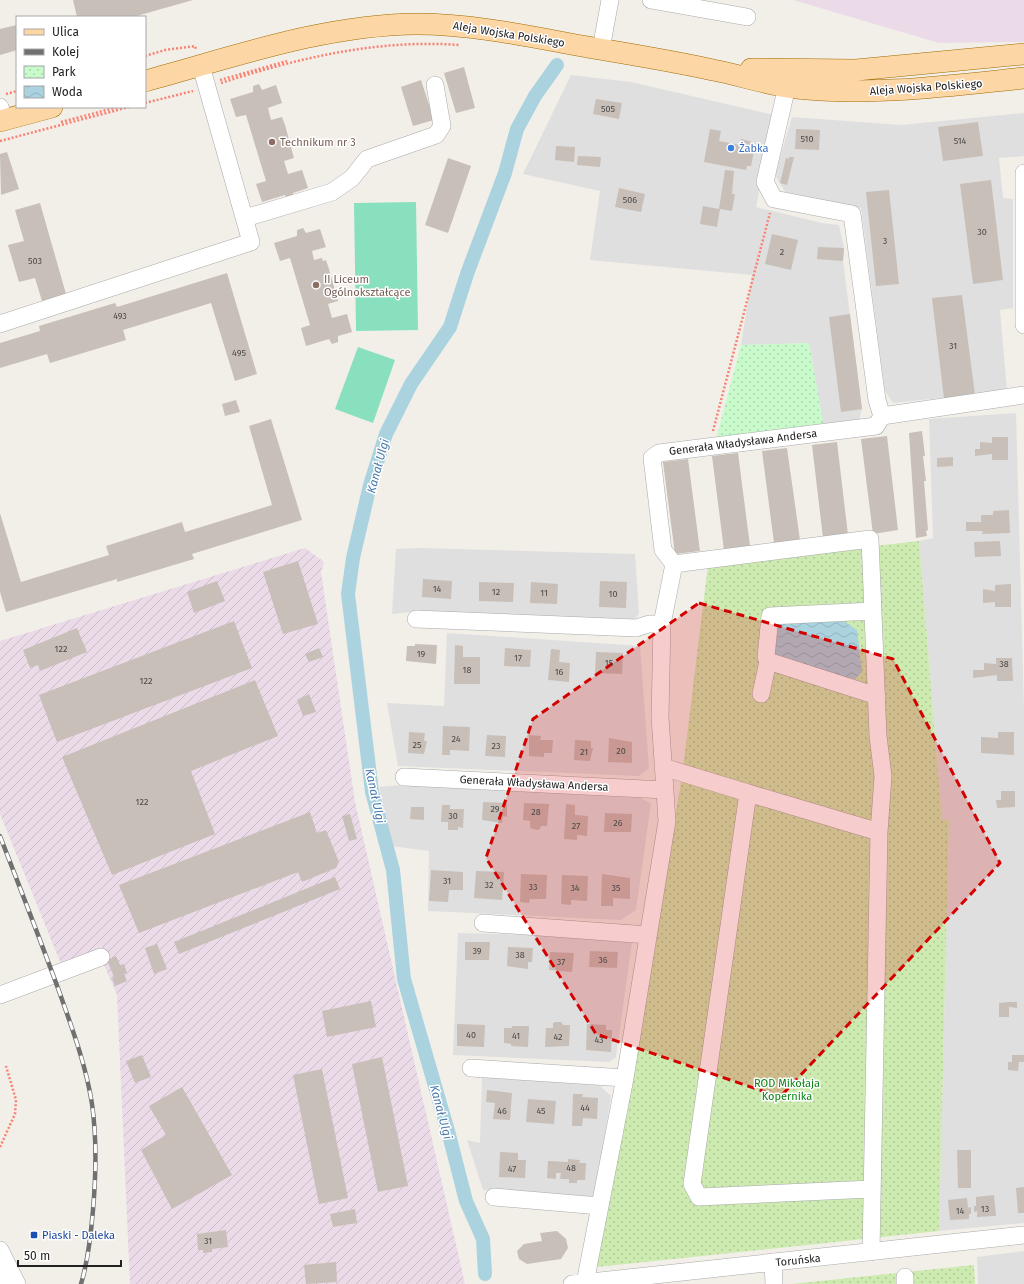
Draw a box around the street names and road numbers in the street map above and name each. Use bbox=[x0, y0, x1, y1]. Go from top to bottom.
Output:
street label: Aleja Wojska Polskiego bbox=[452, 19, 566, 50]
street label: Aleja Wojska Polskiego bbox=[869, 77, 983, 98]
street label: Generała Władysława Andersa bbox=[668, 427, 818, 458]
street label: Generała Władysława Andersa bbox=[459, 773, 609, 794]
street label: Toruńska bbox=[775, 1252, 821, 1269]

